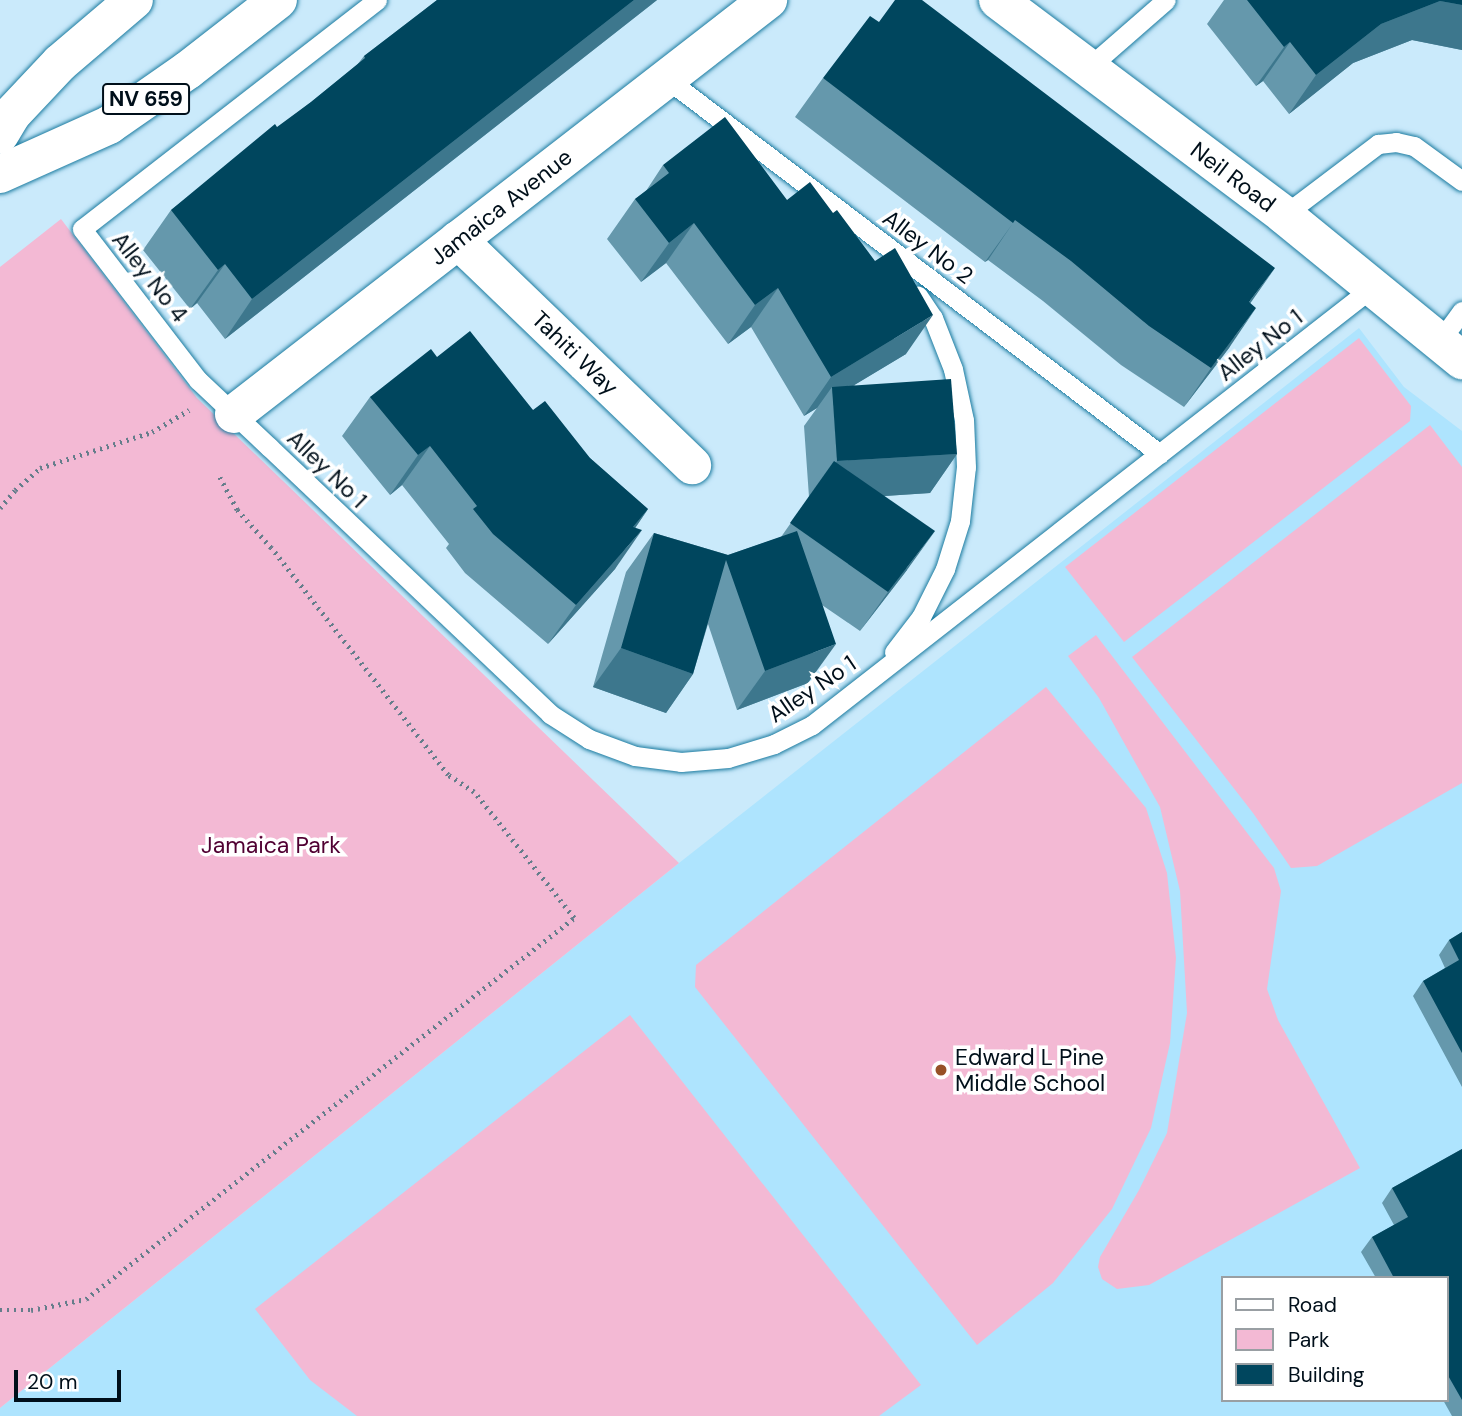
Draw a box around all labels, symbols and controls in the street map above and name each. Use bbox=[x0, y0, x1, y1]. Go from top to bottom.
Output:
road number: NV 659 bbox=[100, 82, 192, 116]
street label: Neil Road bbox=[1185, 136, 1281, 218]
street label: Jamaica Avenue bbox=[425, 143, 577, 271]
street label: Alley No 2 bbox=[877, 204, 979, 290]
street label: Alley No 4 bbox=[106, 226, 194, 328]
street label: Alley No 1 bbox=[1212, 303, 1308, 387]
street label: Tahiti Way bbox=[526, 305, 624, 401]
street label: Alley No 1 bbox=[281, 424, 373, 514]
street label: Alley No 1 bbox=[763, 650, 861, 728]
park label: Jamaica Park bbox=[201, 831, 341, 859]
place label: Edward L Pine Middle School bbox=[955, 1043, 1105, 1097]
marker: Edward L Pine Middle School bbox=[933, 1062, 949, 1078]
legend bbox=[1220, 1276, 1448, 1402]
text: Road bbox=[1288, 1291, 1337, 1319]
text: Park bbox=[1288, 1326, 1329, 1354]
scale bar bbox=[18, 1356, 124, 1400]
text: Building bbox=[1288, 1361, 1364, 1389]
text: 20 m bbox=[27, 1368, 78, 1396]

